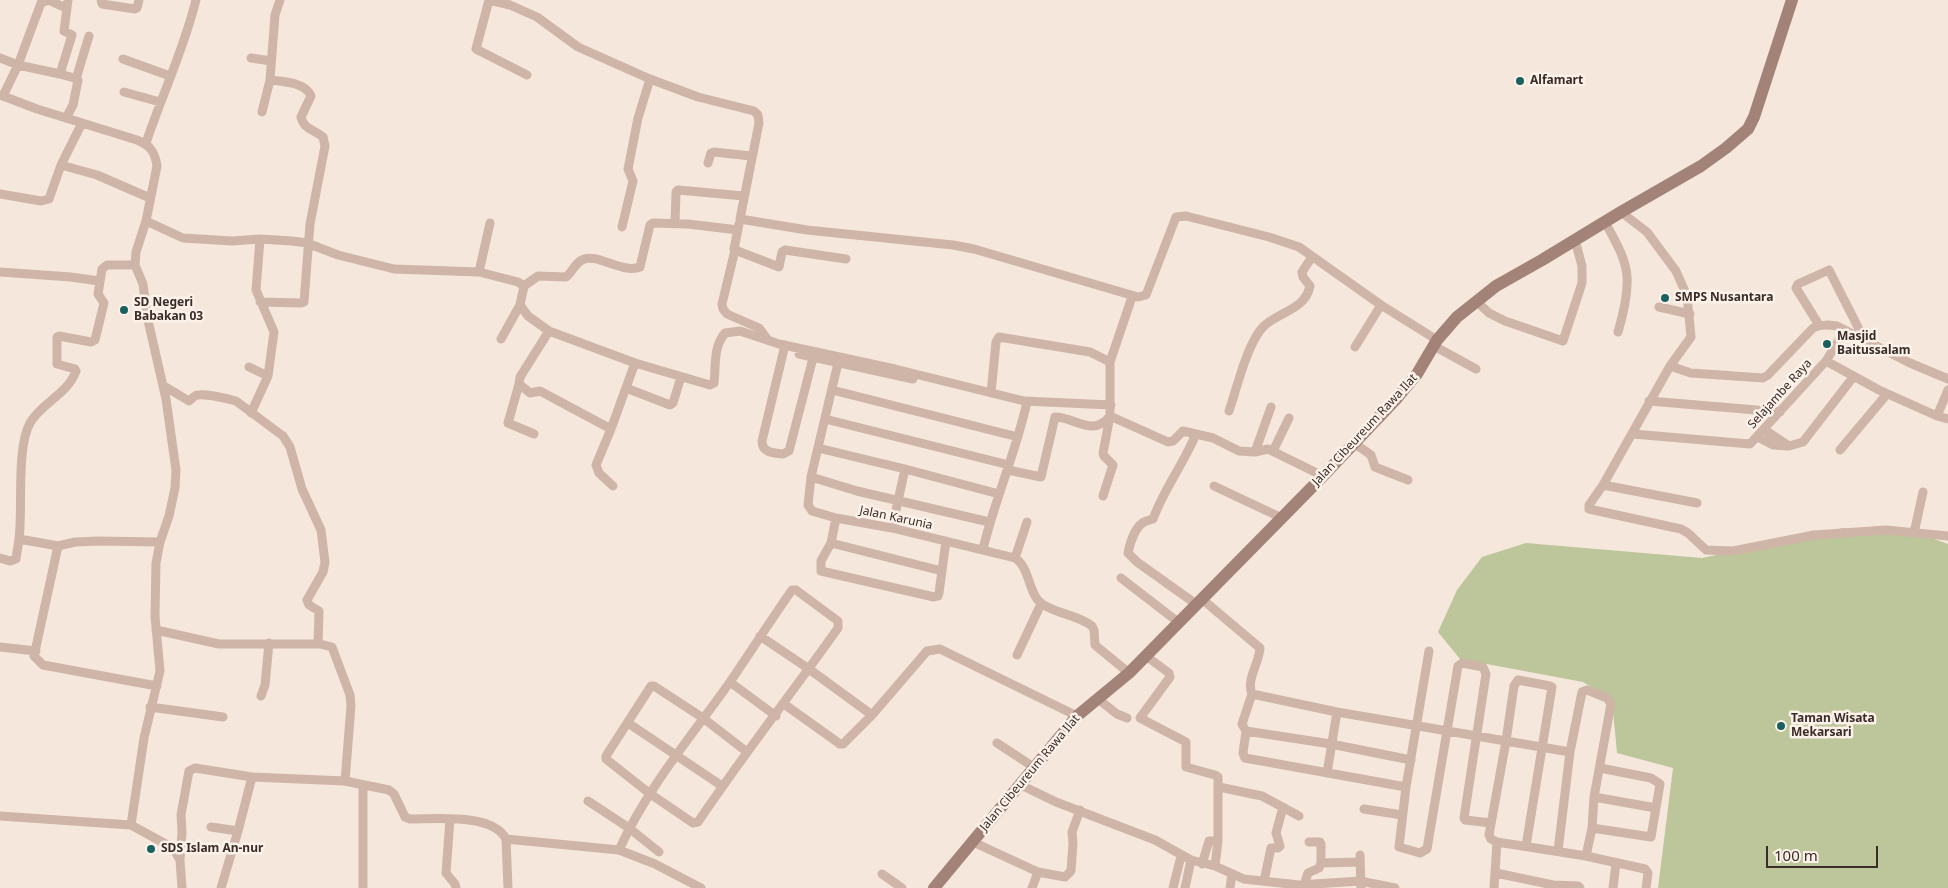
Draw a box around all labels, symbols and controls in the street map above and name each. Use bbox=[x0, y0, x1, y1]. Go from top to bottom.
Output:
place label: Alfamart bbox=[1530, 74, 1583, 88]
marker: Alfamart bbox=[1514, 75, 1526, 87]
place label: SMPS Nusantara bbox=[1675, 291, 1773, 305]
marker: SMPS Nusantara bbox=[1659, 292, 1671, 304]
place label: SD Negeri Babakan 03 bbox=[134, 296, 203, 324]
marker: SD Negeri Babakan 03 bbox=[118, 304, 130, 316]
place label: Masjid Baitussalam bbox=[1837, 330, 1910, 358]
marker: Masjid Baitussalam bbox=[1821, 338, 1833, 350]
street label: Selajambe Raya bbox=[1745, 356, 1815, 432]
street label: Jalan Cibeureum Rawa Ilat bbox=[1309, 371, 1421, 489]
street label: Jalan Karunia bbox=[858, 503, 934, 533]
street label: Jalan Cibeureum Rawa Ilat bbox=[977, 712, 1083, 834]
place label: Taman Wisata Mekarsari bbox=[1791, 712, 1875, 740]
marker: Taman Wisata Mekarsari bbox=[1775, 720, 1787, 732]
scale bar bbox=[1768, 836, 1880, 868]
place label: SDS Islam An-nur bbox=[161, 842, 263, 856]
marker: SDS Islam An-nur bbox=[145, 843, 157, 855]
text: 100 m bbox=[1774, 845, 1818, 865]

